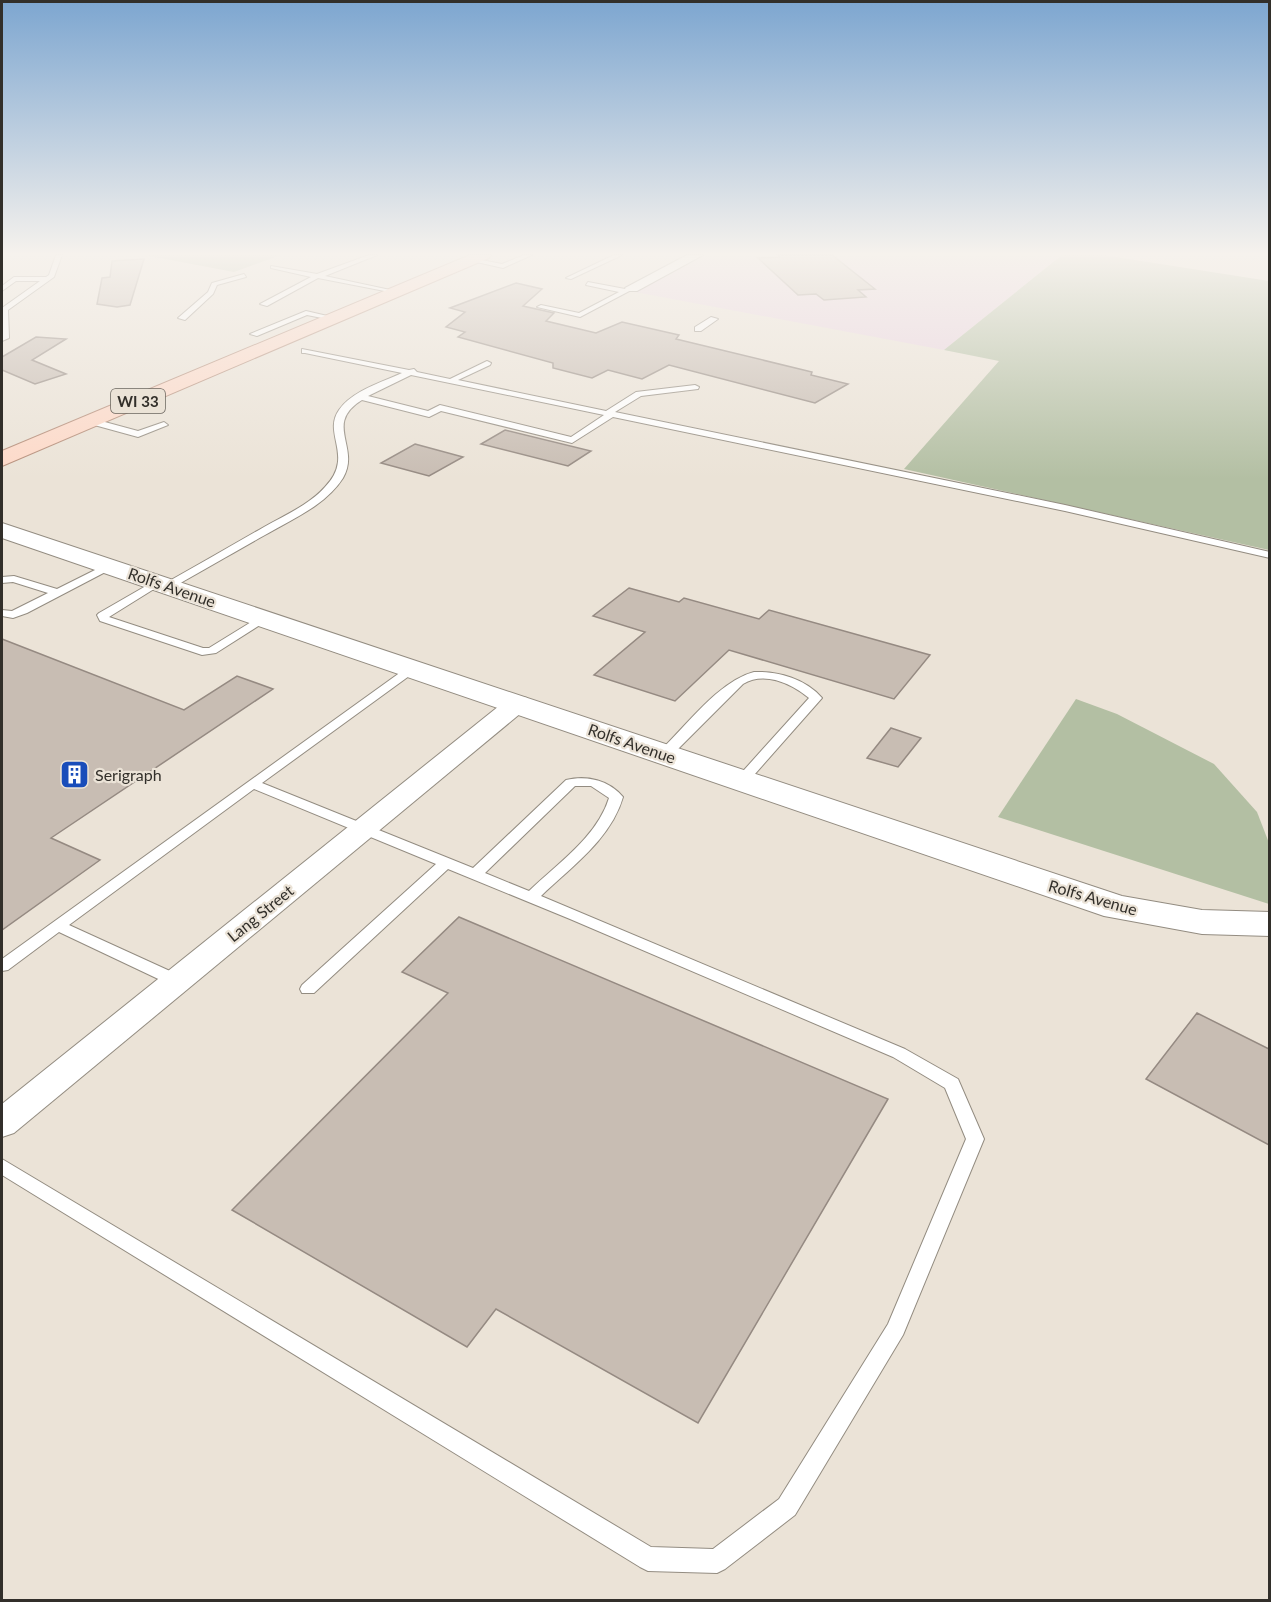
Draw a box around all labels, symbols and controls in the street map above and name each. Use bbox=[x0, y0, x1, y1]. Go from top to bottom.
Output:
road number: WI 33 bbox=[111, 389, 165, 413]
street label: Rolfs Avenue bbox=[126, 563, 218, 611]
street label: Rolfs Avenue bbox=[586, 719, 678, 767]
building icon: Serigraph bbox=[58, 758, 90, 790]
place label: Serigraph bbox=[95, 765, 162, 784]
street label: Rolfs Avenue bbox=[1046, 875, 1140, 919]
street label: Lang Street bbox=[223, 880, 297, 945]

